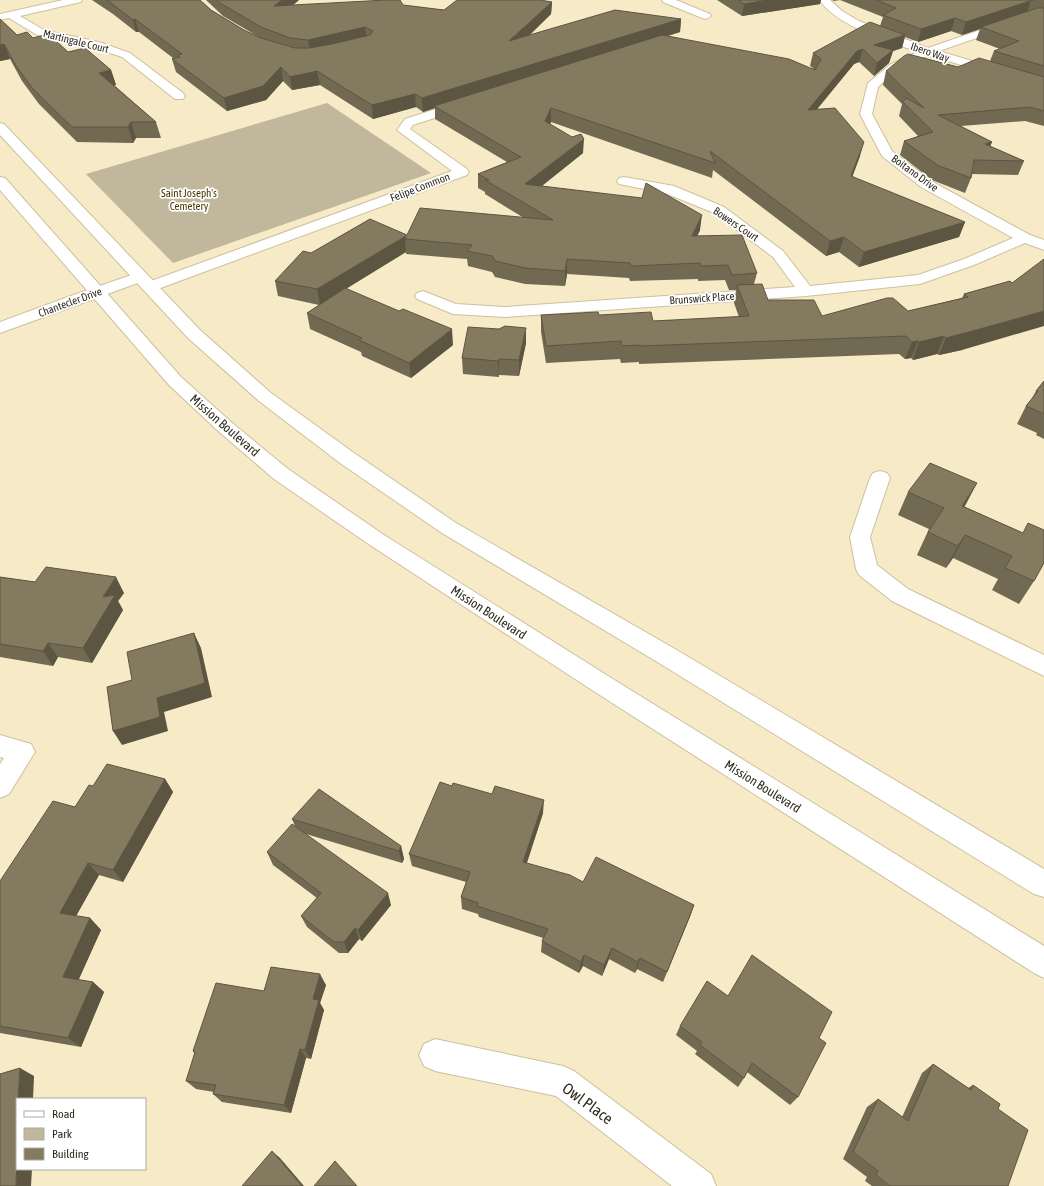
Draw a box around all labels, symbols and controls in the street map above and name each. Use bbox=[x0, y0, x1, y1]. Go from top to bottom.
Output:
street label: Martingale Court bbox=[42, 27, 110, 55]
street label: Ibero Way bbox=[909, 40, 951, 64]
street label: Boitano Drive bbox=[889, 152, 941, 194]
street label: Felipe Common bbox=[389, 170, 451, 204]
park label: Saint Joseph's Cemetery bbox=[161, 187, 217, 212]
street label: Bowers Court bbox=[711, 204, 761, 244]
street label: Chantecler Drive bbox=[37, 285, 103, 319]
street label: Brunswick Place bbox=[669, 290, 735, 306]
street label: Mission Boulevard bbox=[187, 391, 262, 460]
street label: Mission Boulevard bbox=[448, 582, 529, 642]
street label: Mission Boulevard bbox=[722, 757, 804, 816]
street label: Owl Place bbox=[559, 1079, 617, 1127]
legend bbox=[16, 1098, 146, 1170]
text: Road bbox=[52, 1107, 75, 1121]
text: Park bbox=[52, 1127, 73, 1141]
text: Building bbox=[52, 1147, 90, 1161]

